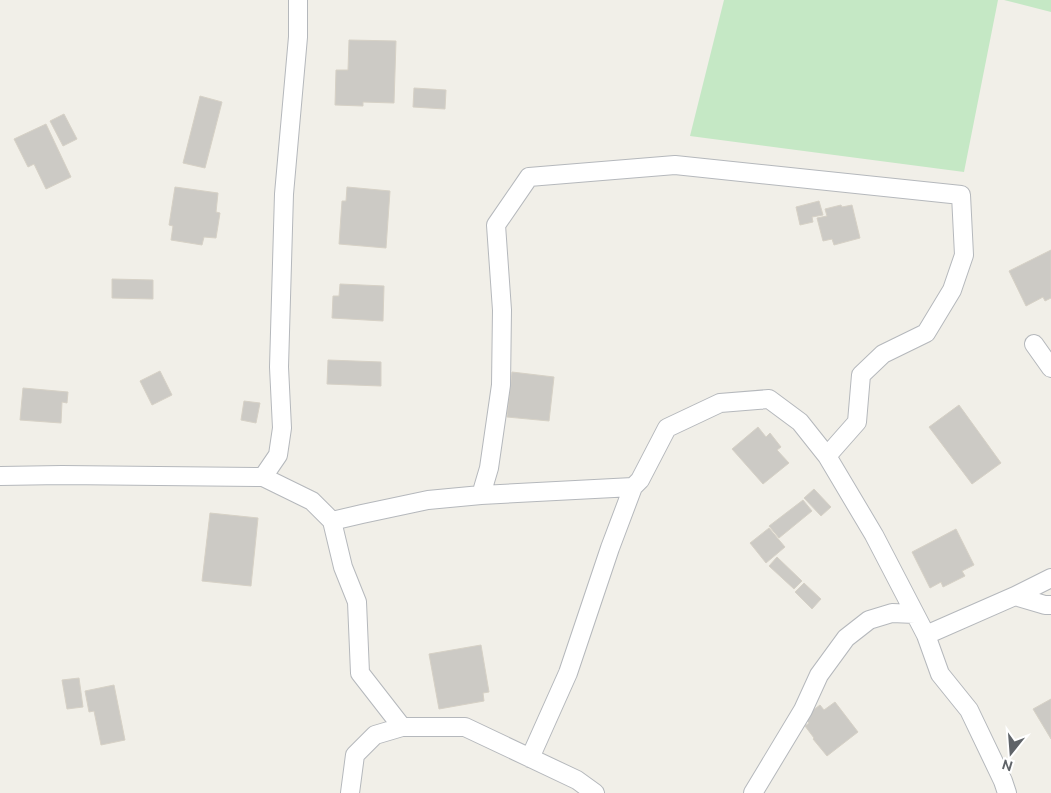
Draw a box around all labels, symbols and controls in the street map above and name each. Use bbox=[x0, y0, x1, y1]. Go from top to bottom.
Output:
north arrow bbox=[986, 728, 1036, 778]
text: N bbox=[1000, 756, 1015, 775]

